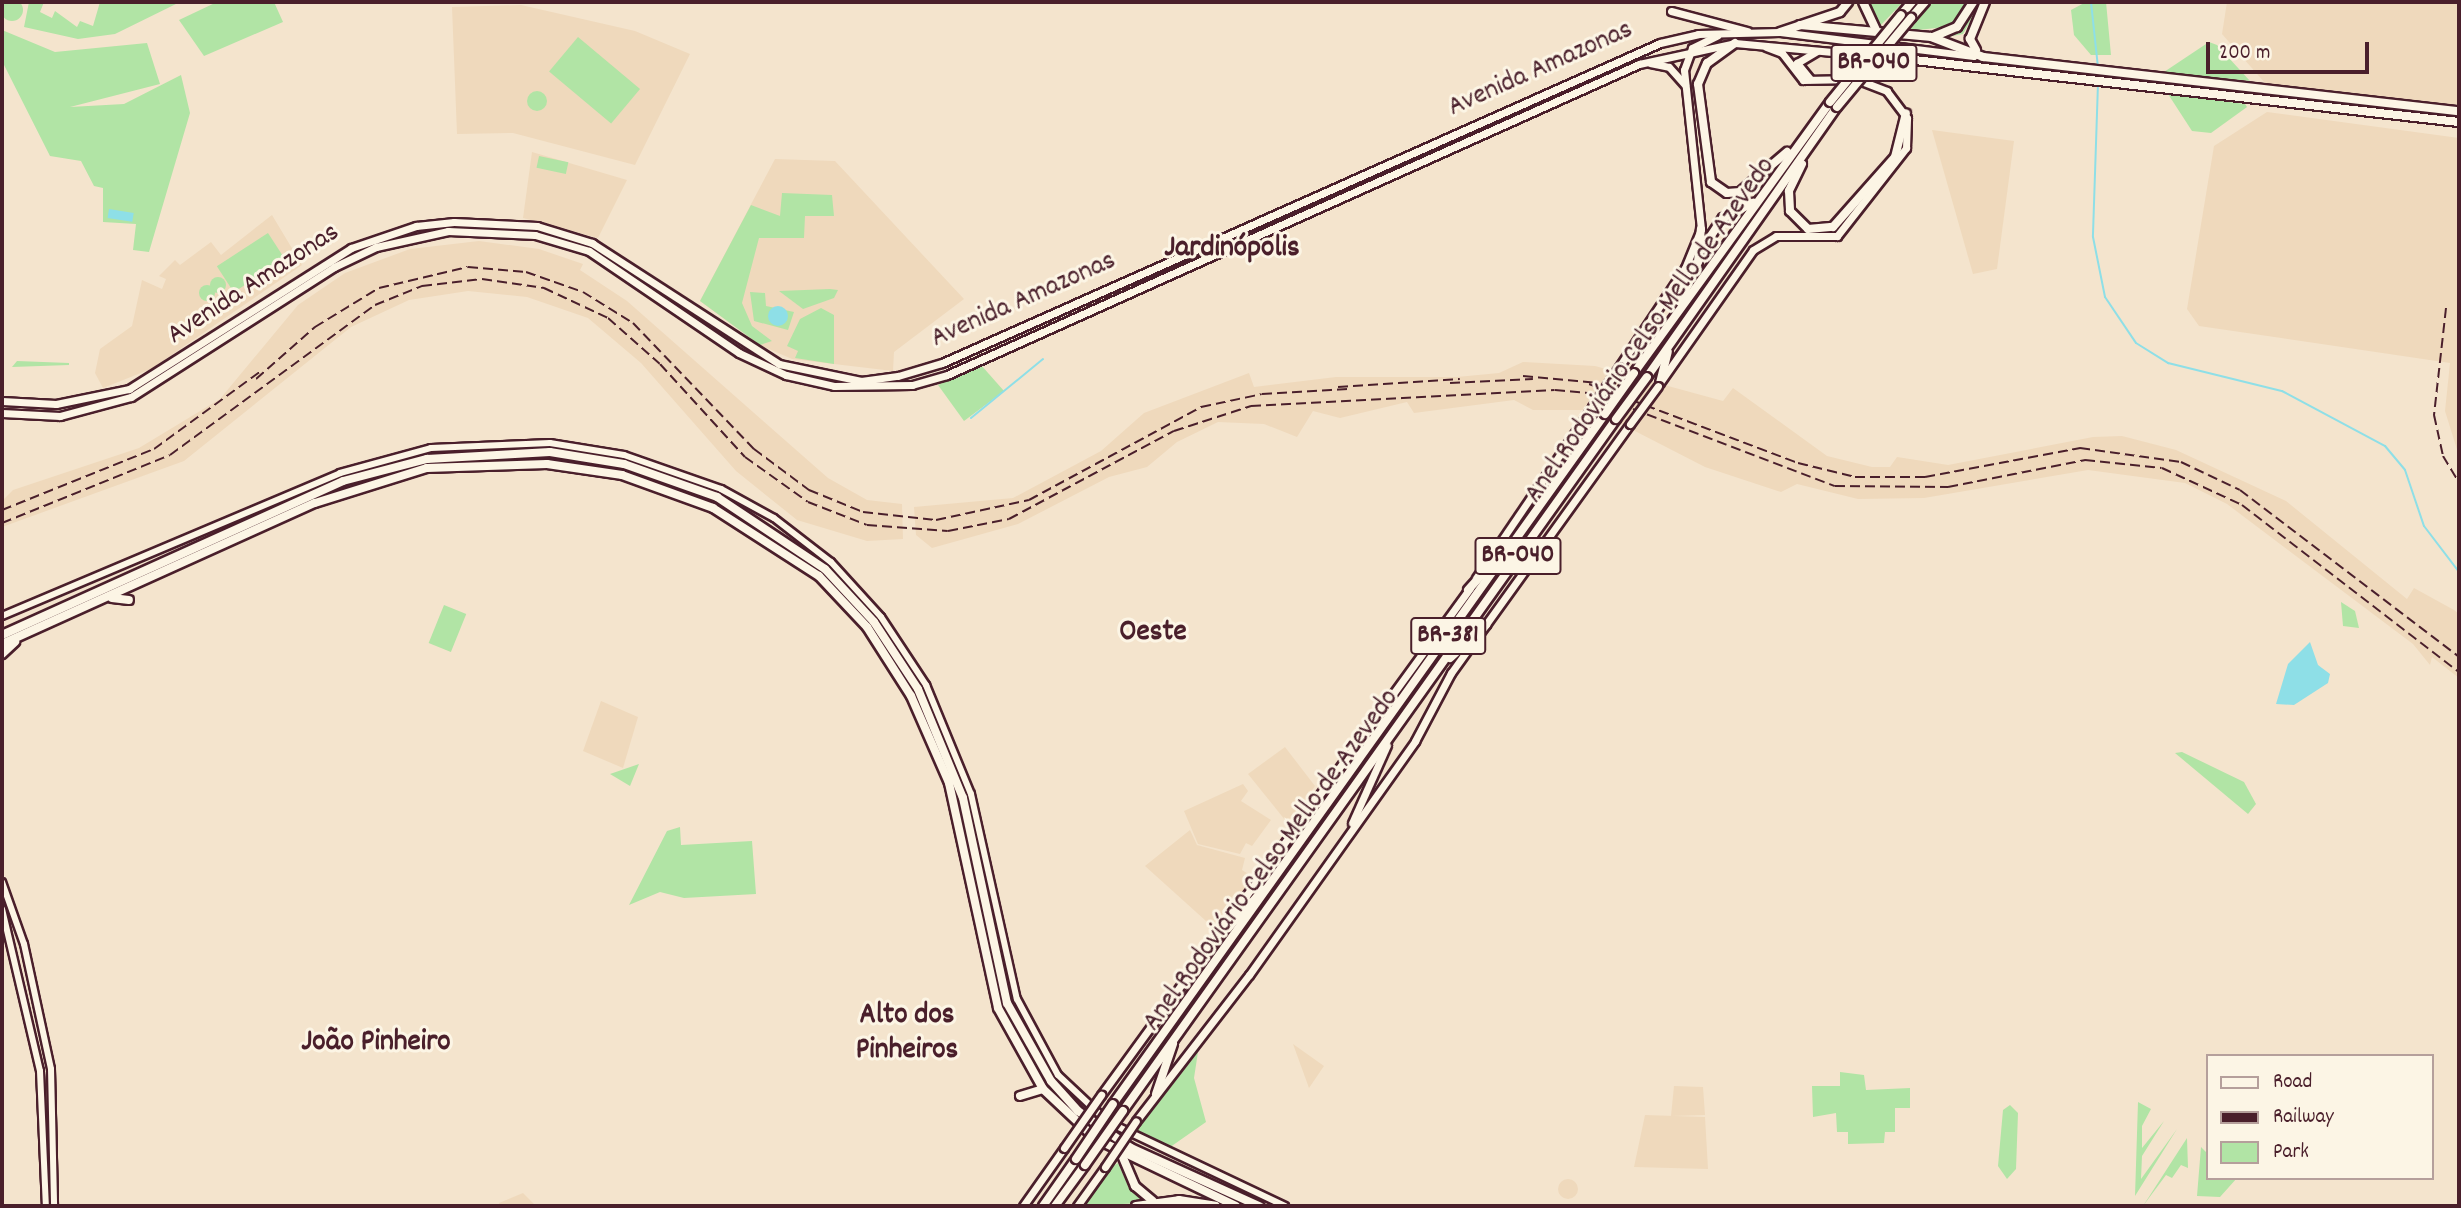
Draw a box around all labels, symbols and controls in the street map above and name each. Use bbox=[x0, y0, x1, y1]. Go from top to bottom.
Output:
street label: Avenida Amazonas bbox=[1443, 14, 1639, 126]
scale bar bbox=[2209, 28, 2372, 72]
text: 200 m bbox=[2219, 39, 2270, 69]
road number: BR-040 bbox=[1830, 40, 1918, 86]
street label: Anel Rodoviário Celso Mello de Azevedo bbox=[1518, 152, 1784, 510]
street label: Avenida Amazonas bbox=[162, 217, 346, 353]
district label: Jardinópolis bbox=[1164, 232, 1300, 268]
street label: Avenida Amazonas bbox=[926, 245, 1122, 357]
road number: BR-040 bbox=[1474, 534, 1562, 578]
road number: BR-381 bbox=[1410, 614, 1486, 658]
district label: Oeste bbox=[1119, 616, 1187, 652]
street label: Anel Rodoviário Celso Mello de Azevedo bbox=[1137, 683, 1407, 1039]
district label: Alto dos Pinheiros bbox=[856, 999, 958, 1070]
district label: João Pinheiro bbox=[301, 1026, 451, 1062]
legend bbox=[2206, 1054, 2433, 1180]
text: Road bbox=[2273, 1068, 2312, 1098]
text: Railway bbox=[2273, 1103, 2334, 1133]
text: Park bbox=[2273, 1138, 2309, 1168]

